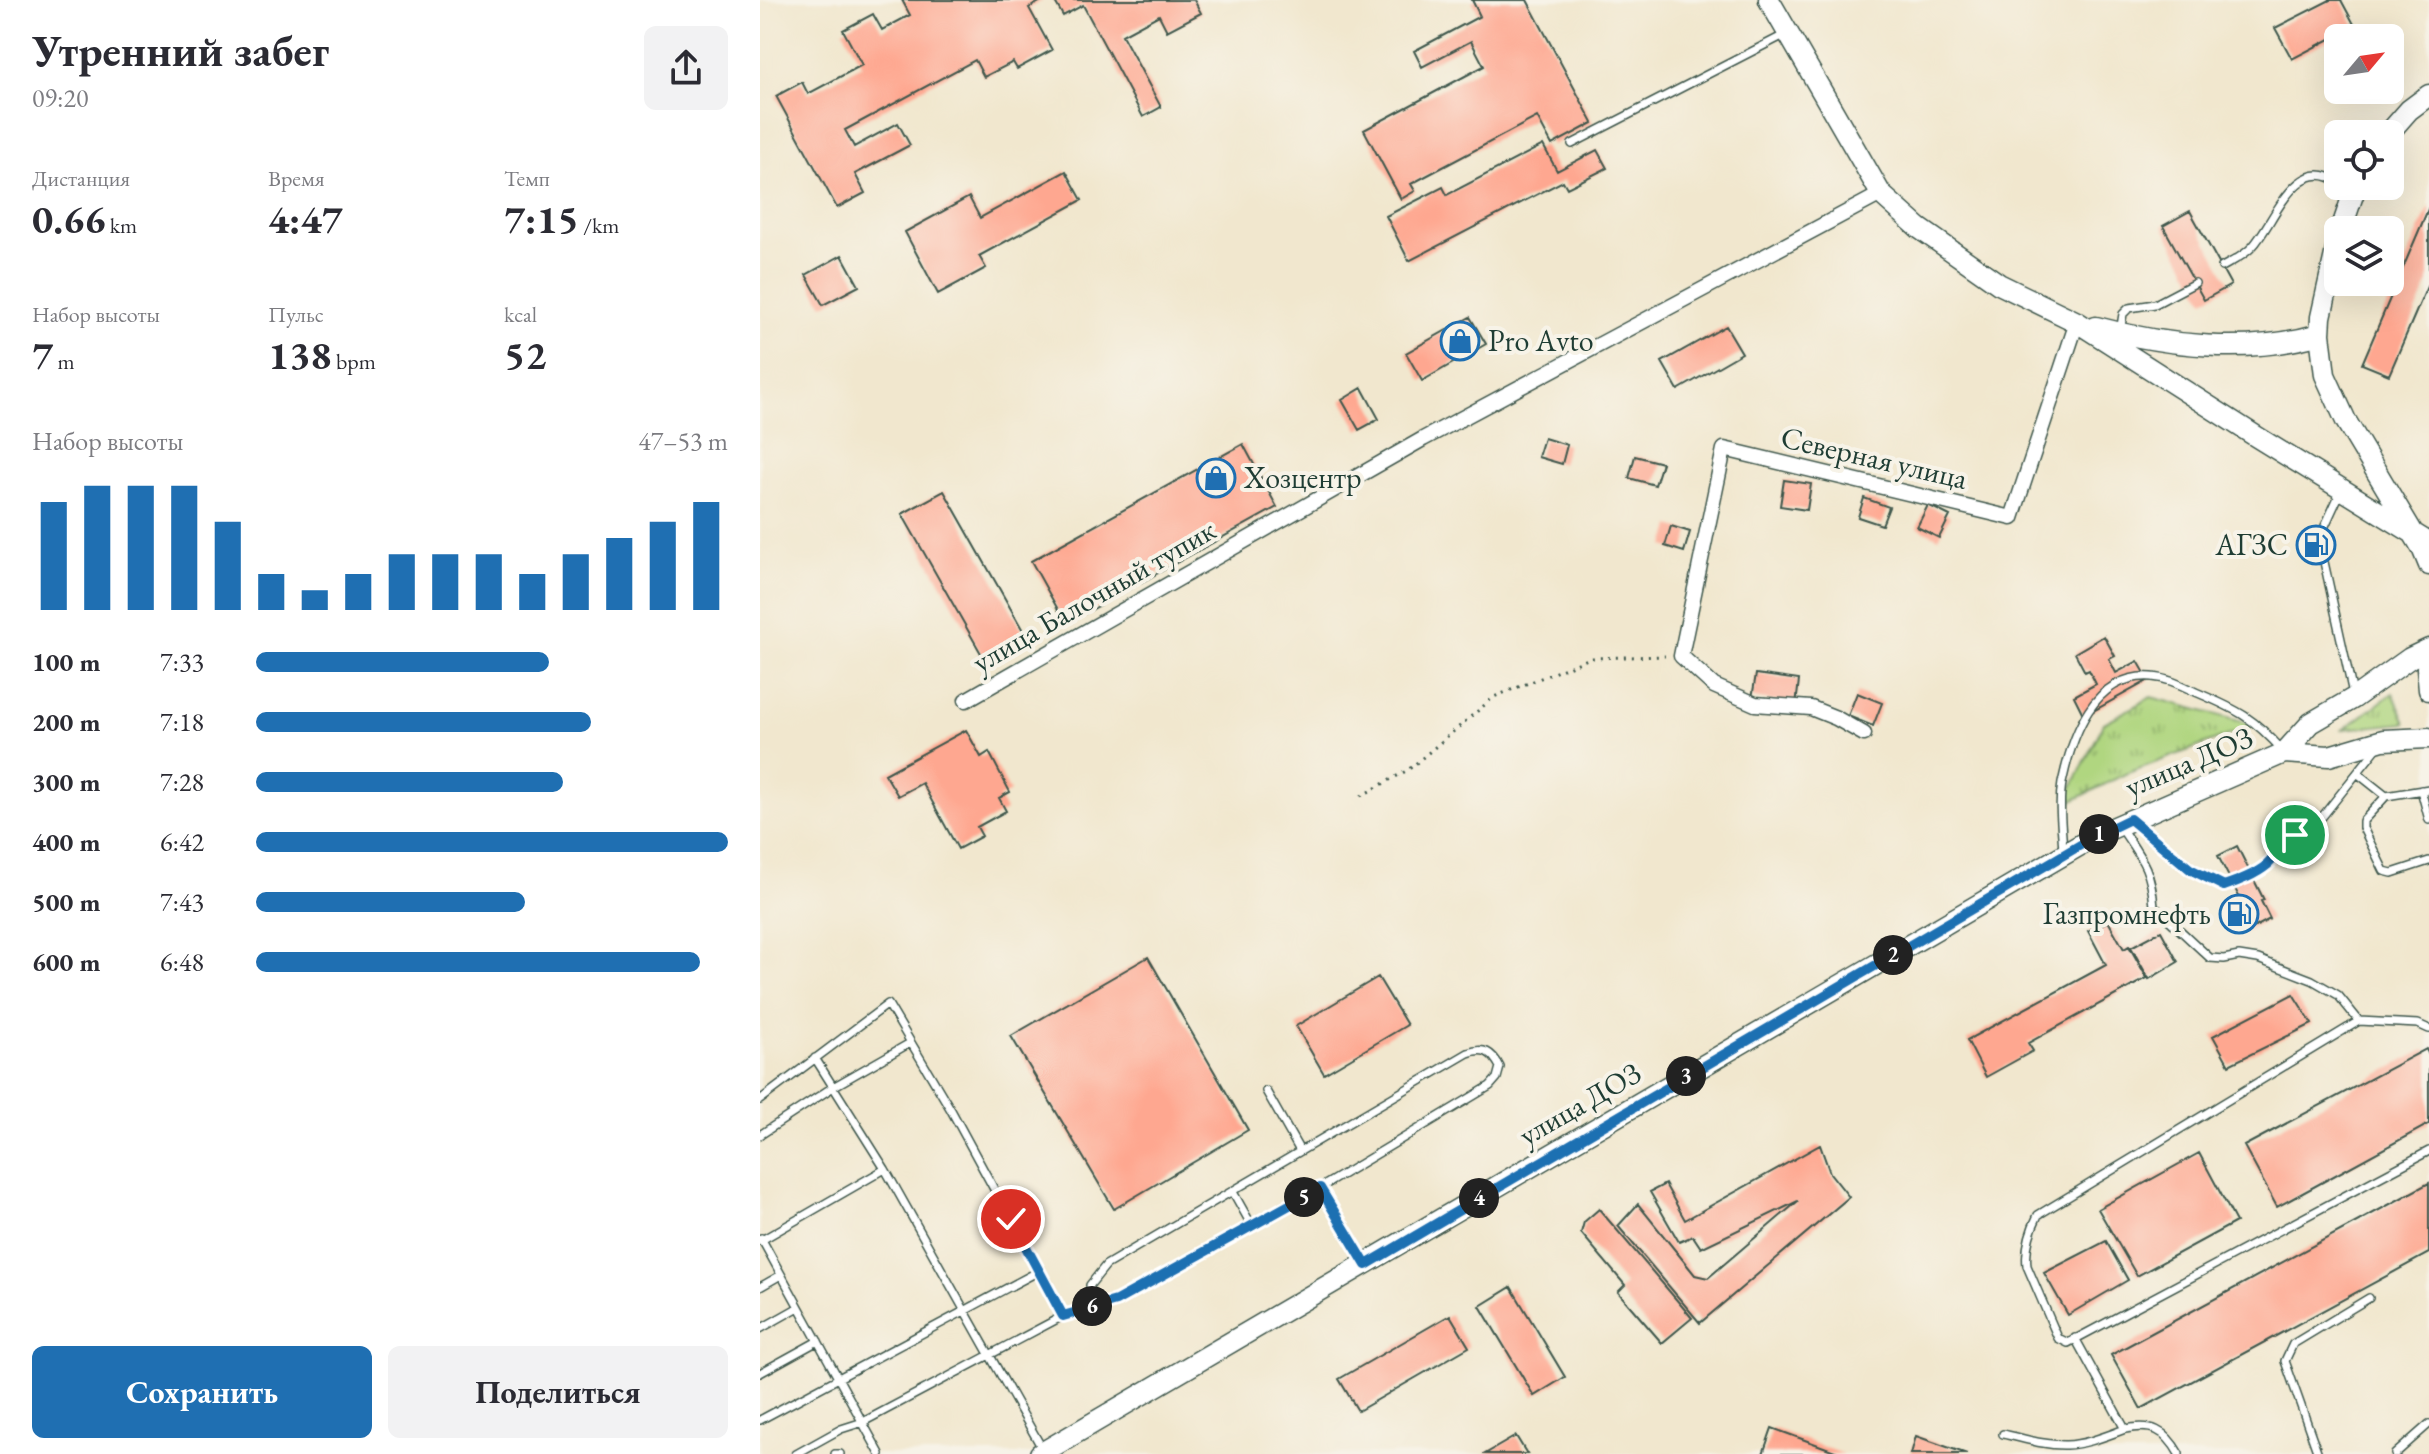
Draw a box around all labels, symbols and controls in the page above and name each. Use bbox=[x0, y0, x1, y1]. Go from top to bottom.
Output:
text: Утренний забег bbox=[32, 22, 329, 79]
north arrow bbox=[2324, 24, 2404, 104]
map controls bbox=[2324, 24, 2404, 296]
button: share bbox=[644, 26, 728, 110]
text: 09:20 bbox=[32, 81, 88, 115]
button: locate bbox=[2324, 120, 2404, 200]
text: Дистанция bbox=[32, 164, 130, 193]
text: Время bbox=[268, 164, 325, 193]
text: Темп bbox=[504, 164, 550, 193]
text: 0.66 bbox=[32, 193, 105, 245]
text: 4:47 bbox=[268, 193, 343, 245]
text: 7:15 bbox=[504, 193, 579, 245]
text: km bbox=[105, 211, 137, 240]
text: /km bbox=[579, 211, 619, 240]
button: layers bbox=[2324, 216, 2404, 296]
text: Набор высоты bbox=[32, 300, 160, 329]
text: Пульс bbox=[268, 300, 324, 329]
text: kcal bbox=[504, 300, 537, 329]
shop icon: Pro Аvto bbox=[1439, 320, 1481, 362]
place label: Pro Аvto bbox=[1488, 321, 1594, 360]
text: 7 bbox=[32, 329, 53, 381]
text: 138 bbox=[268, 329, 331, 381]
text: 52 bbox=[504, 329, 546, 381]
text: m bbox=[53, 347, 75, 376]
text: bpm bbox=[331, 347, 376, 376]
street label: Северная улица bbox=[1777, 417, 1971, 498]
text: Набор высоты bbox=[32, 424, 183, 458]
text: 47–53 m bbox=[638, 424, 728, 458]
shop icon: Хозцентр bbox=[1195, 457, 1237, 499]
place label: Хозцентр bbox=[1243, 458, 1362, 497]
street label: улица Балочный тупик bbox=[965, 510, 1223, 681]
fuel station icon: АГЗС bbox=[2295, 524, 2337, 566]
place label: АГЗС bbox=[2214, 525, 2288, 564]
text: 100 m bbox=[32, 645, 100, 679]
text: 7:33 bbox=[160, 645, 204, 679]
text: 200 m bbox=[32, 705, 100, 739]
text: 7:18 bbox=[160, 705, 204, 739]
street label: улица ДОЗ bbox=[2119, 717, 2259, 806]
text: 300 m bbox=[32, 765, 100, 799]
text: 7:28 bbox=[160, 765, 204, 799]
pin bbox=[2261, 801, 2329, 869]
icon: arrive bbox=[2273, 813, 2317, 857]
pin: 1 bbox=[2079, 814, 2119, 854]
text: 1 bbox=[2093, 819, 2105, 848]
text: 400 m bbox=[32, 825, 100, 859]
text: 6:42 bbox=[160, 825, 204, 859]
text: 500 m bbox=[32, 885, 100, 919]
text: 7:43 bbox=[160, 885, 204, 919]
fuel station icon: Газпромнефть bbox=[2218, 893, 2260, 935]
place label: Газпромнефть bbox=[2043, 894, 2211, 933]
pin: 2 bbox=[1873, 935, 1913, 975]
text: 2 bbox=[1887, 940, 1899, 969]
text: 600 m bbox=[32, 945, 100, 979]
text: 6:48 bbox=[160, 945, 204, 979]
street label: улица ДОЗ bbox=[1511, 1053, 1648, 1154]
pin: 3 bbox=[1666, 1056, 1706, 1096]
text: 3 bbox=[1680, 1061, 1692, 1090]
pin: 5 bbox=[1284, 1177, 1324, 1217]
pin: 4 bbox=[1459, 1178, 1499, 1218]
text: 5 bbox=[1298, 1182, 1310, 1211]
text: 4 bbox=[1473, 1183, 1485, 1212]
pin bbox=[977, 1185, 1045, 1253]
icon: check bbox=[989, 1197, 1033, 1241]
pin: 6 bbox=[1072, 1286, 1112, 1326]
text: 6 bbox=[1086, 1291, 1098, 1320]
button: Сохранить bbox=[32, 1346, 372, 1438]
button: Поделиться bbox=[388, 1346, 728, 1438]

